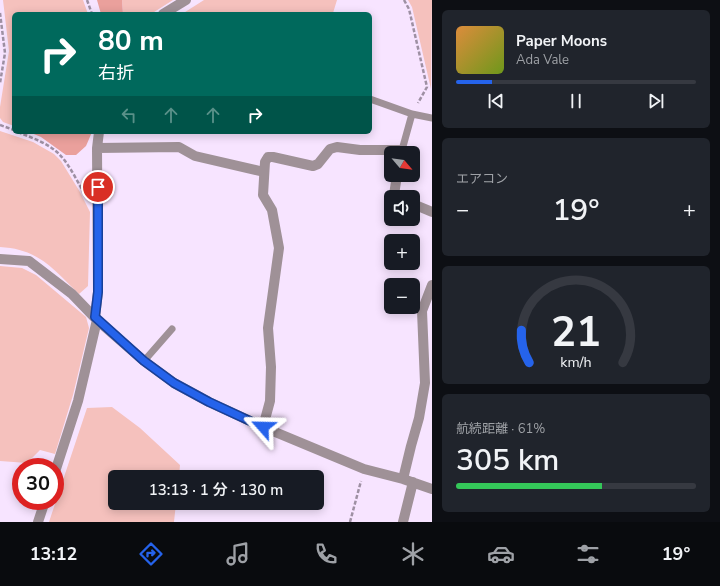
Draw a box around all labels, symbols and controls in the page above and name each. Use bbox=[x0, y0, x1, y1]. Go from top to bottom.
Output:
text: 80 m bbox=[98, 22, 164, 60]
icon: right bbox=[32, 28, 84, 80]
text: Paper Moons bbox=[516, 31, 607, 51]
text: Ada Vale bbox=[516, 51, 569, 69]
text: 右折 bbox=[98, 61, 134, 85]
icon: previous bbox=[485, 90, 507, 112]
icon: pause bbox=[565, 90, 587, 112]
icon: next bbox=[645, 90, 667, 112]
icon: left bbox=[118, 104, 140, 126]
icon: ahead bbox=[160, 104, 182, 126]
icon: ahead bbox=[202, 104, 224, 126]
icon: right bbox=[244, 104, 266, 126]
north arrow bbox=[384, 146, 420, 182]
map controls bbox=[384, 146, 420, 314]
pin bbox=[81, 170, 115, 204]
text: エアコン bbox=[456, 170, 508, 188]
icon: arrive bbox=[87, 176, 109, 198]
button: sound bbox=[384, 190, 420, 226]
text: 19° bbox=[552, 190, 600, 231]
text: − bbox=[456, 195, 469, 225]
text: + bbox=[683, 195, 696, 225]
button: + bbox=[384, 234, 420, 270]
button: − bbox=[384, 278, 420, 314]
text: 21 bbox=[551, 304, 601, 361]
text: km/h bbox=[560, 353, 592, 372]
position arrow bbox=[242, 406, 284, 448]
text: 航続距離 · 61% bbox=[456, 420, 545, 438]
text: 305 km bbox=[456, 440, 559, 481]
speed limit sign: 30 bbox=[12, 458, 64, 510]
text: 13:13 · 1 分 · 130 m bbox=[149, 480, 283, 500]
icon: directions bbox=[137, 540, 165, 568]
icon: music bbox=[224, 540, 252, 568]
icon: phone bbox=[312, 540, 340, 568]
icon: climate bbox=[399, 540, 427, 568]
icon: car bbox=[487, 540, 515, 568]
icon: filters bbox=[574, 540, 602, 568]
text: 13:12 bbox=[30, 542, 77, 566]
text: 19° bbox=[662, 542, 690, 566]

